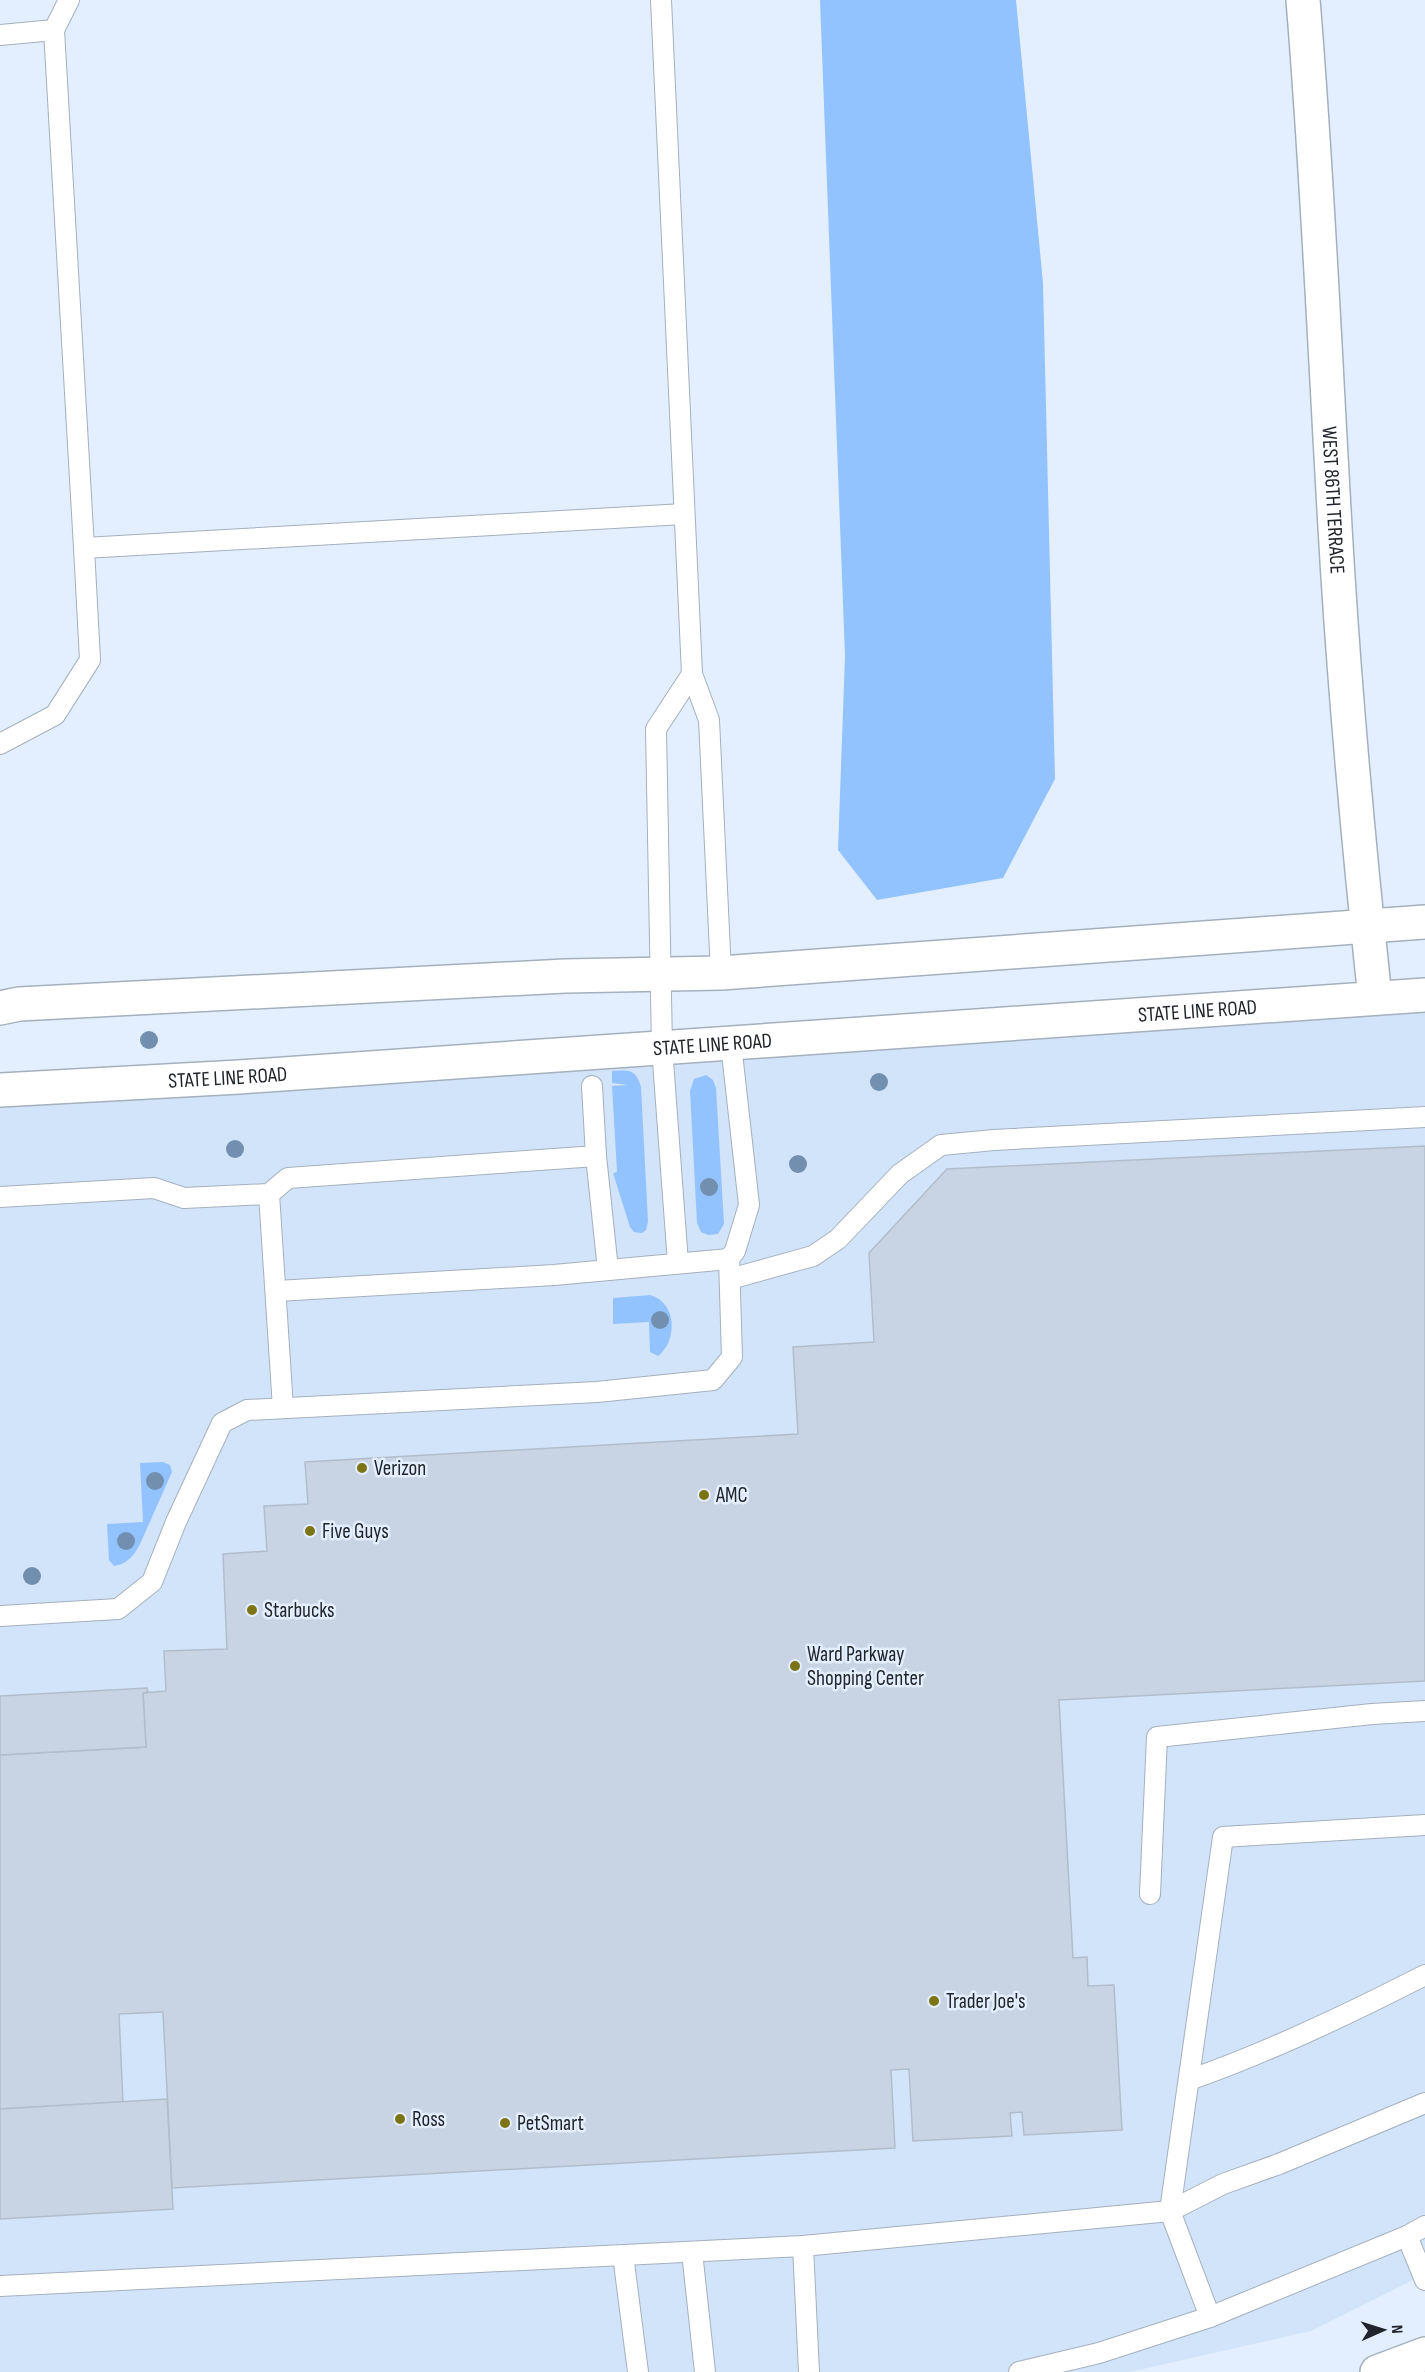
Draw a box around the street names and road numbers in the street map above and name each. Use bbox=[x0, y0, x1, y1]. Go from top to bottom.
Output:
street label: WEST 86TH TERRACE bbox=[1316, 426, 1350, 575]
street label: STATE LINE ROAD bbox=[1137, 995, 1258, 1028]
street label: STATE LINE ROAD bbox=[652, 1028, 773, 1061]
street label: STATE LINE ROAD bbox=[168, 1062, 288, 1094]

